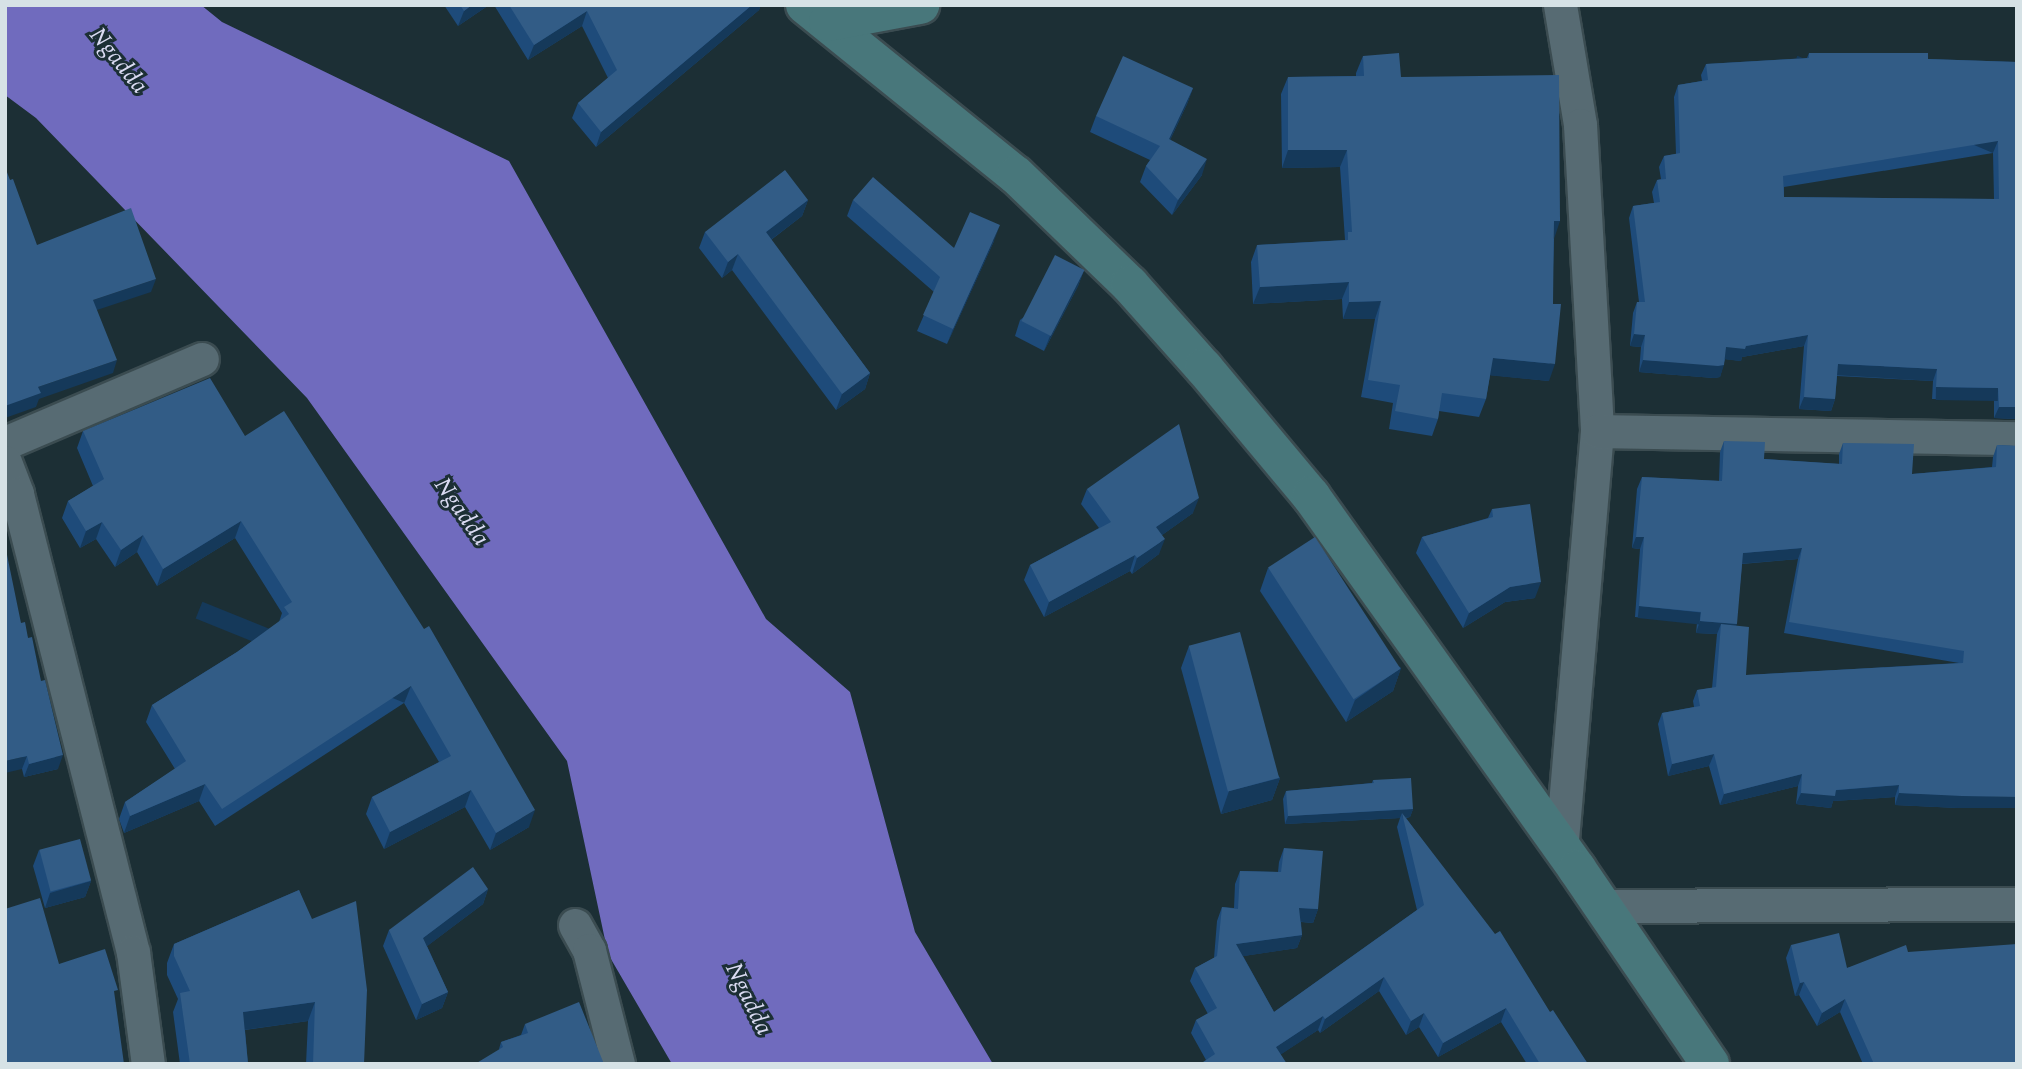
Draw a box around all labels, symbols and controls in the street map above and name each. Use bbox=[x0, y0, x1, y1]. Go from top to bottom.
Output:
water label: Ngadda bbox=[82, 22, 154, 100]
water label: Ngadda bbox=[427, 472, 495, 552]
water label: Ngadda bbox=[718, 958, 778, 1040]

